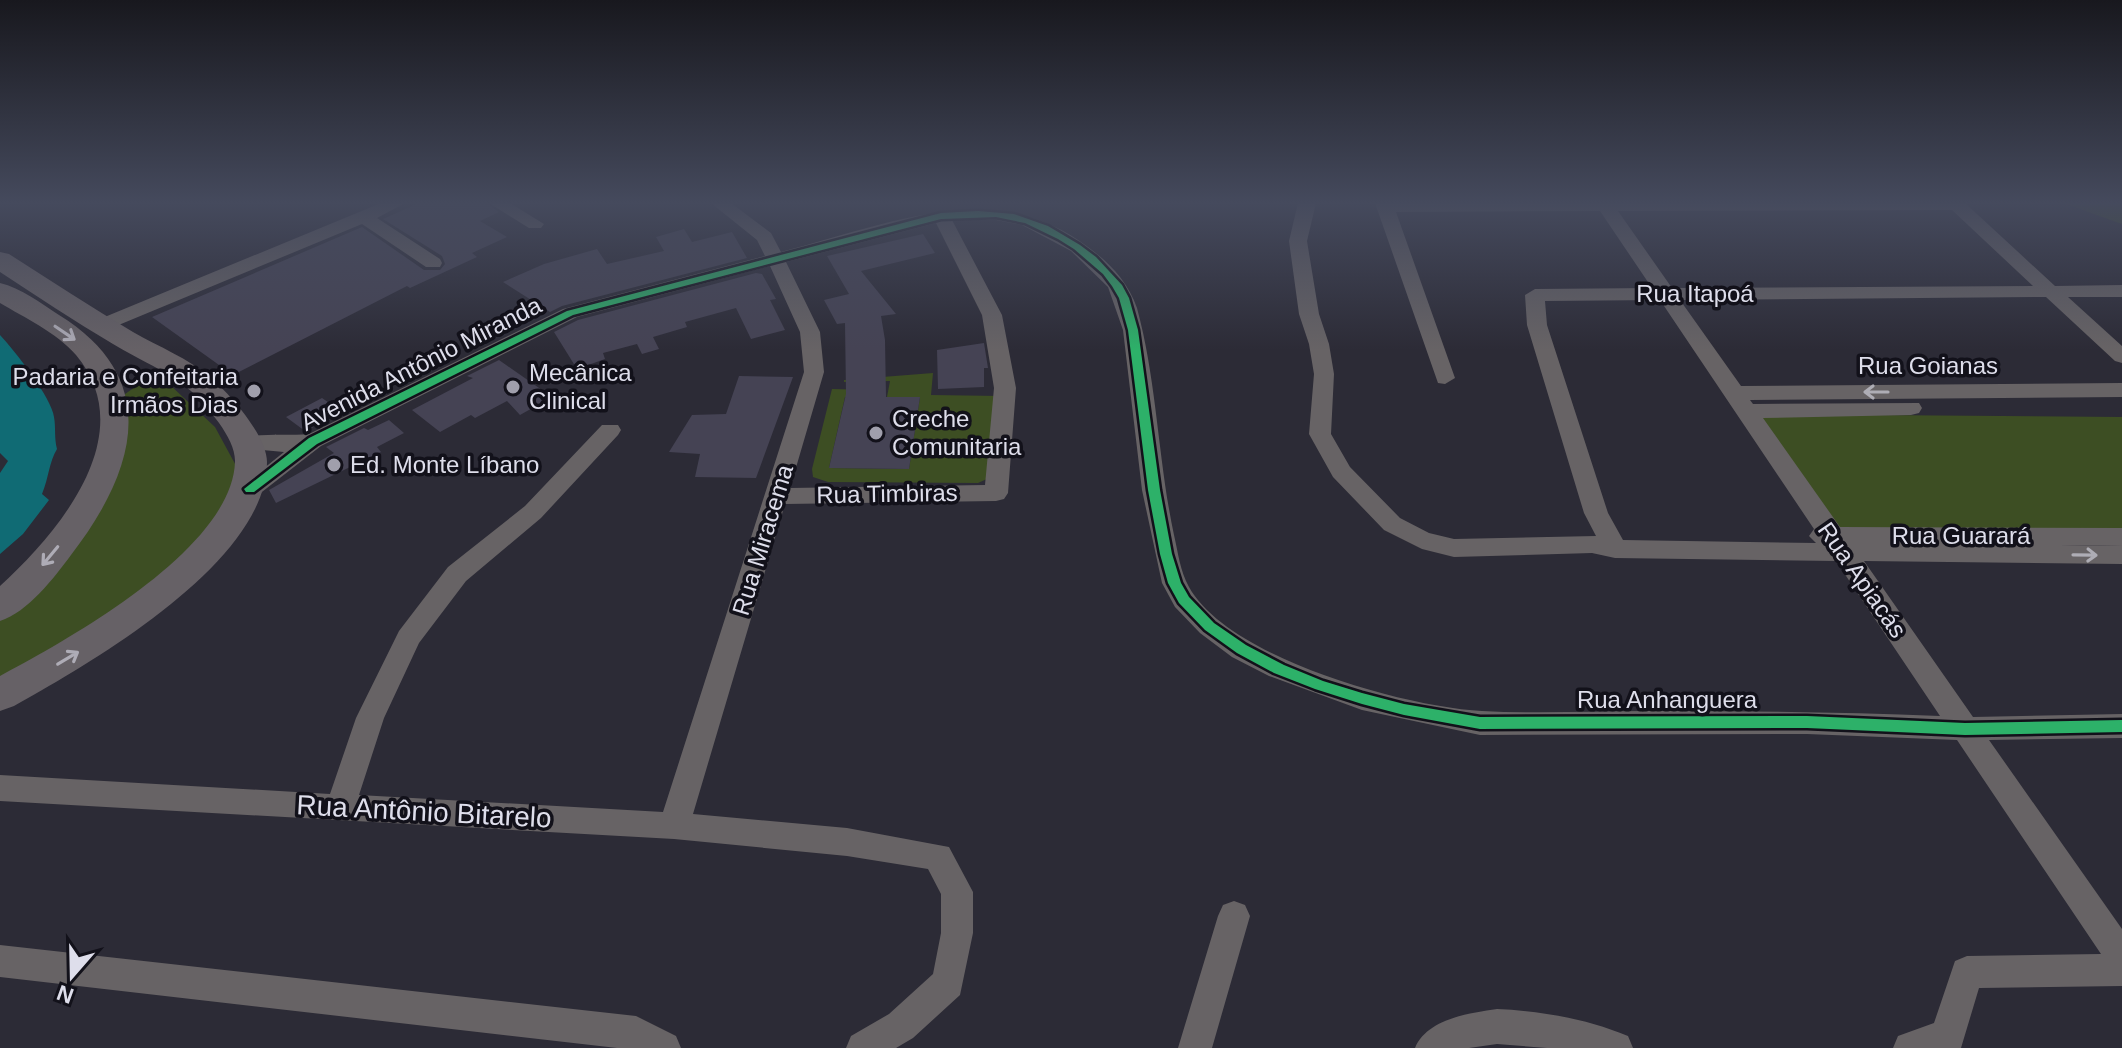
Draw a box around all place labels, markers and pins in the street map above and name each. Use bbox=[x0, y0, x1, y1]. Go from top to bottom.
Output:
place label: Mecânica Clinical bbox=[529, 359, 632, 414]
place label: Padaria e Confeitaria Irmãos Dias bbox=[13, 363, 239, 418]
marker: Mecânica Clinical bbox=[504, 378, 522, 396]
marker: Padaria e Confeitaria Irmãos Dias bbox=[245, 382, 263, 400]
place label: Creche Comunitaria bbox=[892, 405, 1022, 460]
marker: Creche Comunitaria bbox=[867, 424, 885, 442]
place label: Ed. Monte Líbano bbox=[350, 451, 539, 478]
marker: Ed. Monte Líbano bbox=[325, 456, 343, 474]

